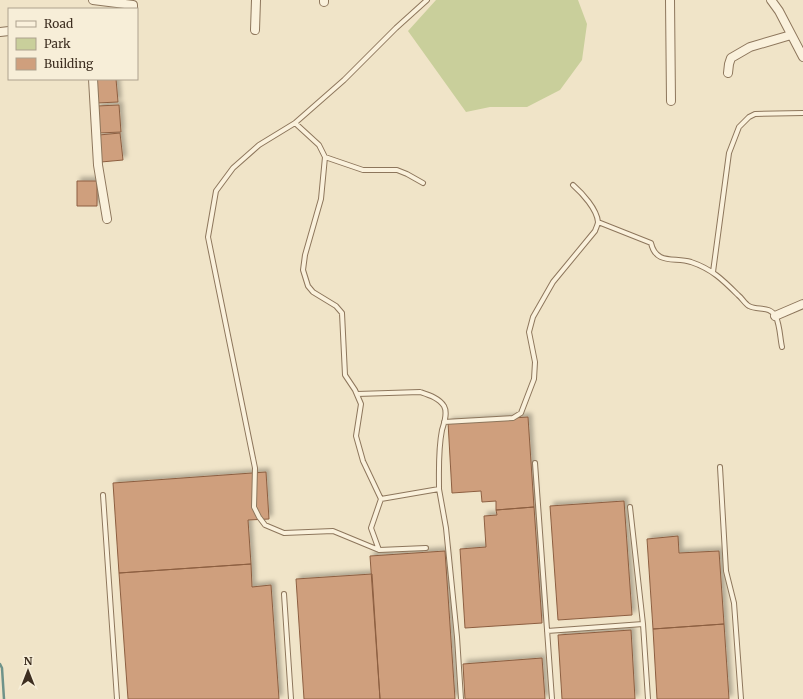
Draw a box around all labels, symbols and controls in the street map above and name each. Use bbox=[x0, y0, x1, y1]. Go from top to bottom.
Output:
legend bbox=[8, 8, 138, 80]
text: Road bbox=[44, 16, 73, 31]
text: Park bbox=[44, 36, 71, 51]
text: Building bbox=[44, 56, 94, 71]
north arrow bbox=[8, 651, 48, 691]
text: N bbox=[24, 654, 33, 668]

